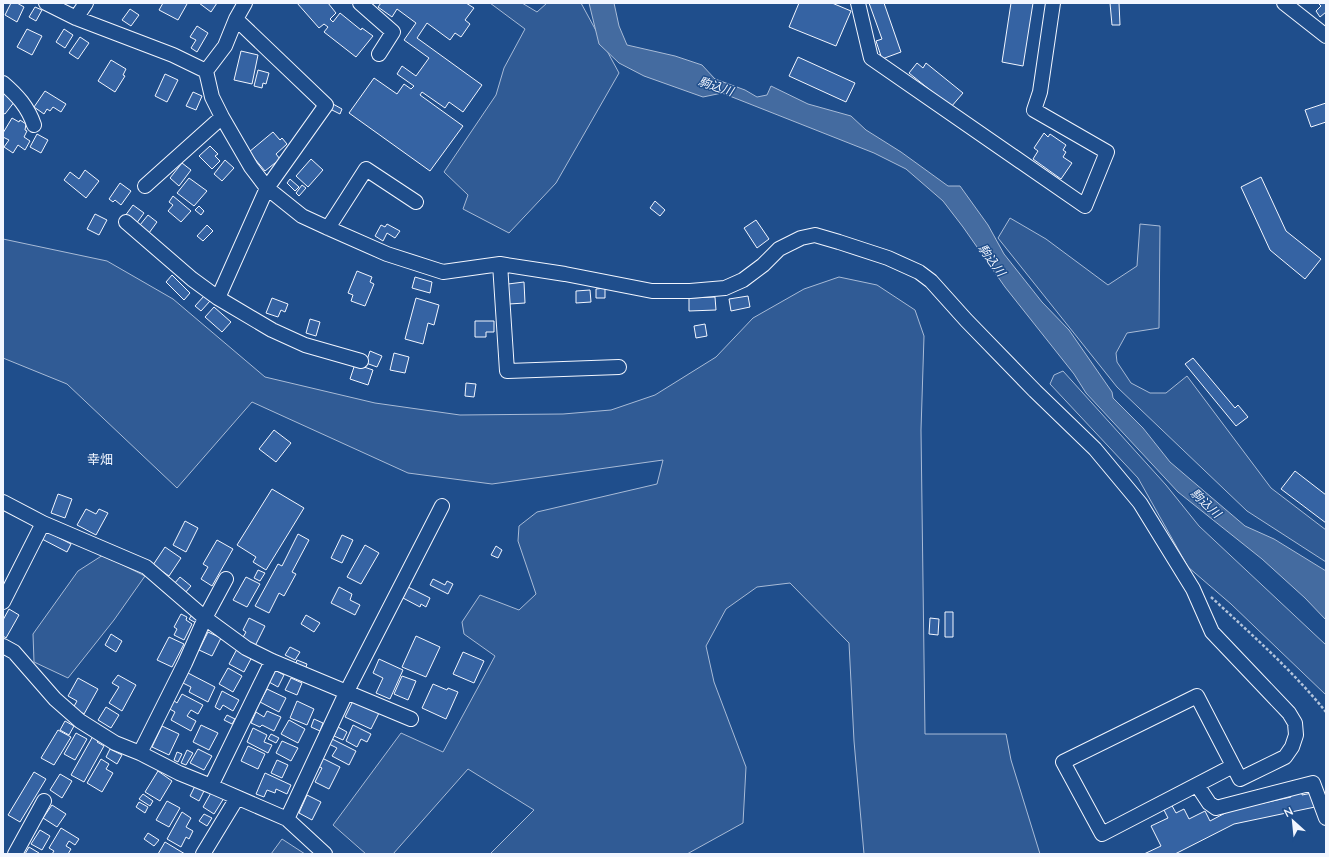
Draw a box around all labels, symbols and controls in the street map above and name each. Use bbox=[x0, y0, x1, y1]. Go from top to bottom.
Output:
water label: 駒込川 bbox=[697, 73, 737, 99]
water label: 駒込川 bbox=[975, 241, 1010, 281]
district label: 幸畑 bbox=[87, 451, 113, 467]
water label: 駒込川 bbox=[1188, 485, 1226, 522]
north arrow bbox=[1273, 801, 1313, 841]
text: N bbox=[1282, 804, 1295, 819]

